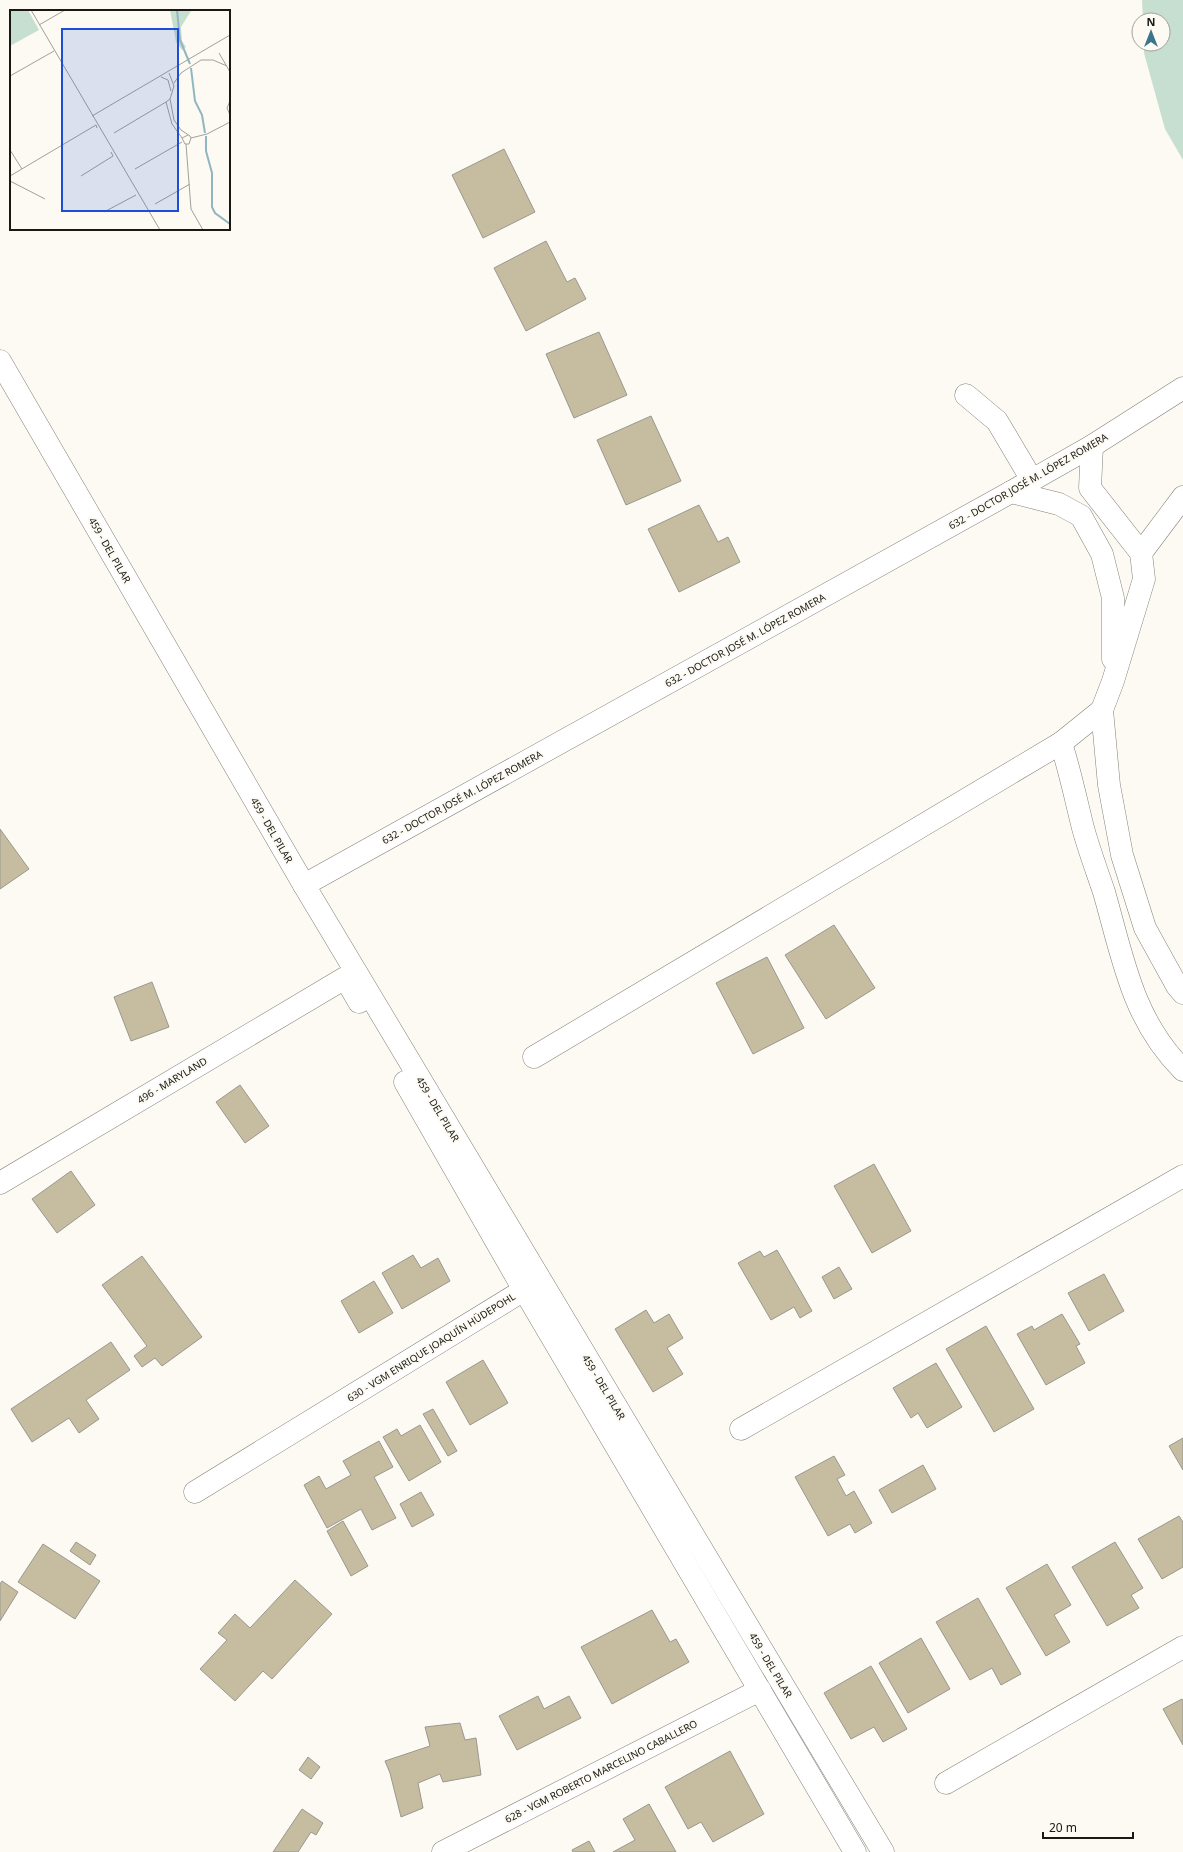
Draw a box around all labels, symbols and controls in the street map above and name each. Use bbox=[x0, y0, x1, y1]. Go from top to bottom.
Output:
inset map bbox=[10, 10, 230, 230]
north arrow bbox=[1131, 12, 1171, 52]
text: N bbox=[1147, 14, 1155, 29]
street label: 632 - DOCTOR JOSÉ M. LÓPEZ ROMERA bbox=[946, 429, 1111, 532]
street label: 459 - DEL PILAR bbox=[86, 515, 135, 586]
street label: 632 - DOCTOR JOSÉ M. LÓPEZ ROMERA bbox=[662, 590, 828, 690]
street label: 632 - DOCTOR JOSÉ M. LÓPEZ ROMERA bbox=[379, 747, 545, 847]
street label: 459 - DEL PILAR bbox=[248, 795, 297, 866]
street label: 496 - MARYLAND bbox=[134, 1054, 210, 1106]
street label: 459 - DEL PILAR bbox=[413, 1074, 463, 1145]
street label: 630 - VGM ENRIQUE JOAQUÍN HÜDEPOHL bbox=[344, 1289, 518, 1405]
street label: 459 - DEL PILAR bbox=[579, 1352, 629, 1423]
street label: 459 - DEL PILAR bbox=[746, 1630, 796, 1701]
street label: 628 - VGM ROBERTO MARCELINO CABALLERO bbox=[502, 1716, 700, 1826]
scale bar bbox=[1043, 1814, 1133, 1840]
text: 20 m bbox=[1049, 1819, 1077, 1836]

